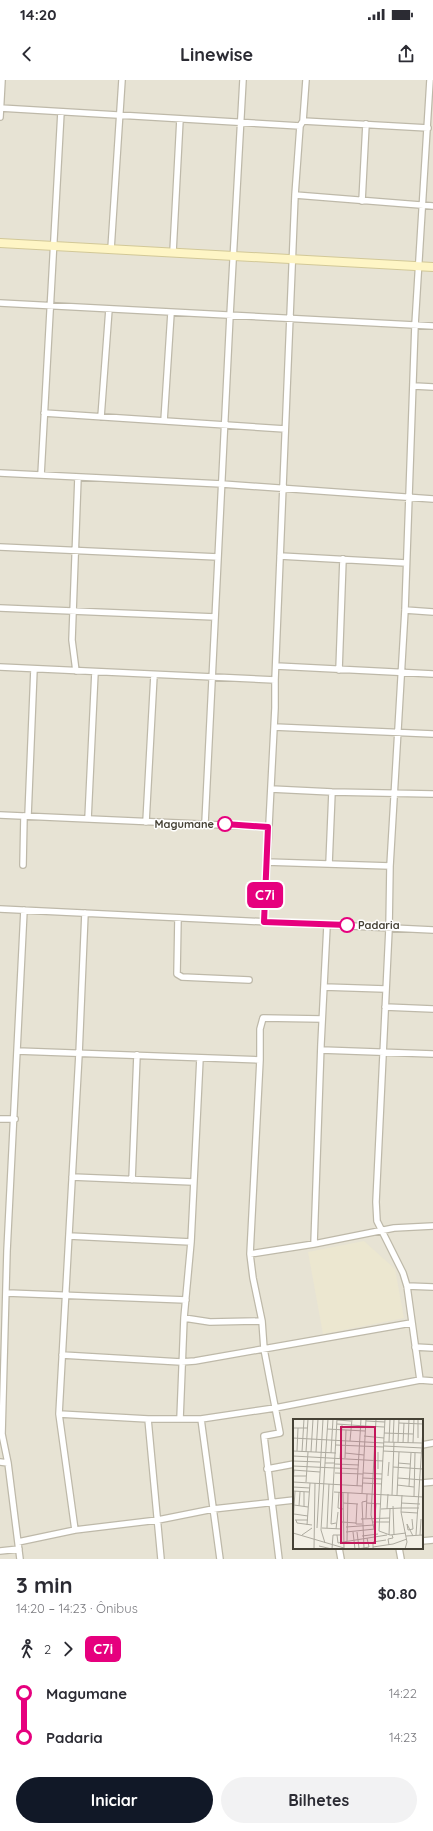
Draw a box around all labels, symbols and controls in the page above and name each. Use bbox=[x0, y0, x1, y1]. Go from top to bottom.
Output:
text: 14:20 bbox=[20, 5, 57, 24]
icon: back bbox=[16, 43, 38, 65]
text: Linewise bbox=[180, 43, 253, 66]
icon: share bbox=[395, 43, 417, 65]
marker: Magumane bbox=[217, 816, 233, 832]
place label: Magumane bbox=[155, 817, 215, 831]
line badge: C7i bbox=[242, 882, 288, 908]
text: C7i bbox=[255, 886, 275, 904]
marker: Padaria bbox=[339, 917, 355, 933]
place label: Padaria bbox=[358, 918, 400, 932]
inset map bbox=[293, 1419, 423, 1549]
text: 3 min bbox=[16, 1571, 73, 1599]
text: $0.80 bbox=[378, 1584, 417, 1603]
text: 14:20 – 14:23 · Ônibus bbox=[16, 1600, 138, 1616]
icon: walk bbox=[16, 1638, 38, 1660]
icon: forward bbox=[57, 1638, 79, 1660]
text: C7i bbox=[93, 1640, 113, 1658]
text: 2 bbox=[44, 1641, 51, 1657]
text: Magumane bbox=[46, 1684, 127, 1703]
text: 14:22 bbox=[389, 1685, 417, 1701]
text: Padaria bbox=[46, 1728, 103, 1747]
text: 14:23 bbox=[389, 1729, 417, 1745]
button: Iniciar bbox=[16, 1777, 213, 1823]
button: Bilhetes bbox=[221, 1777, 417, 1823]

